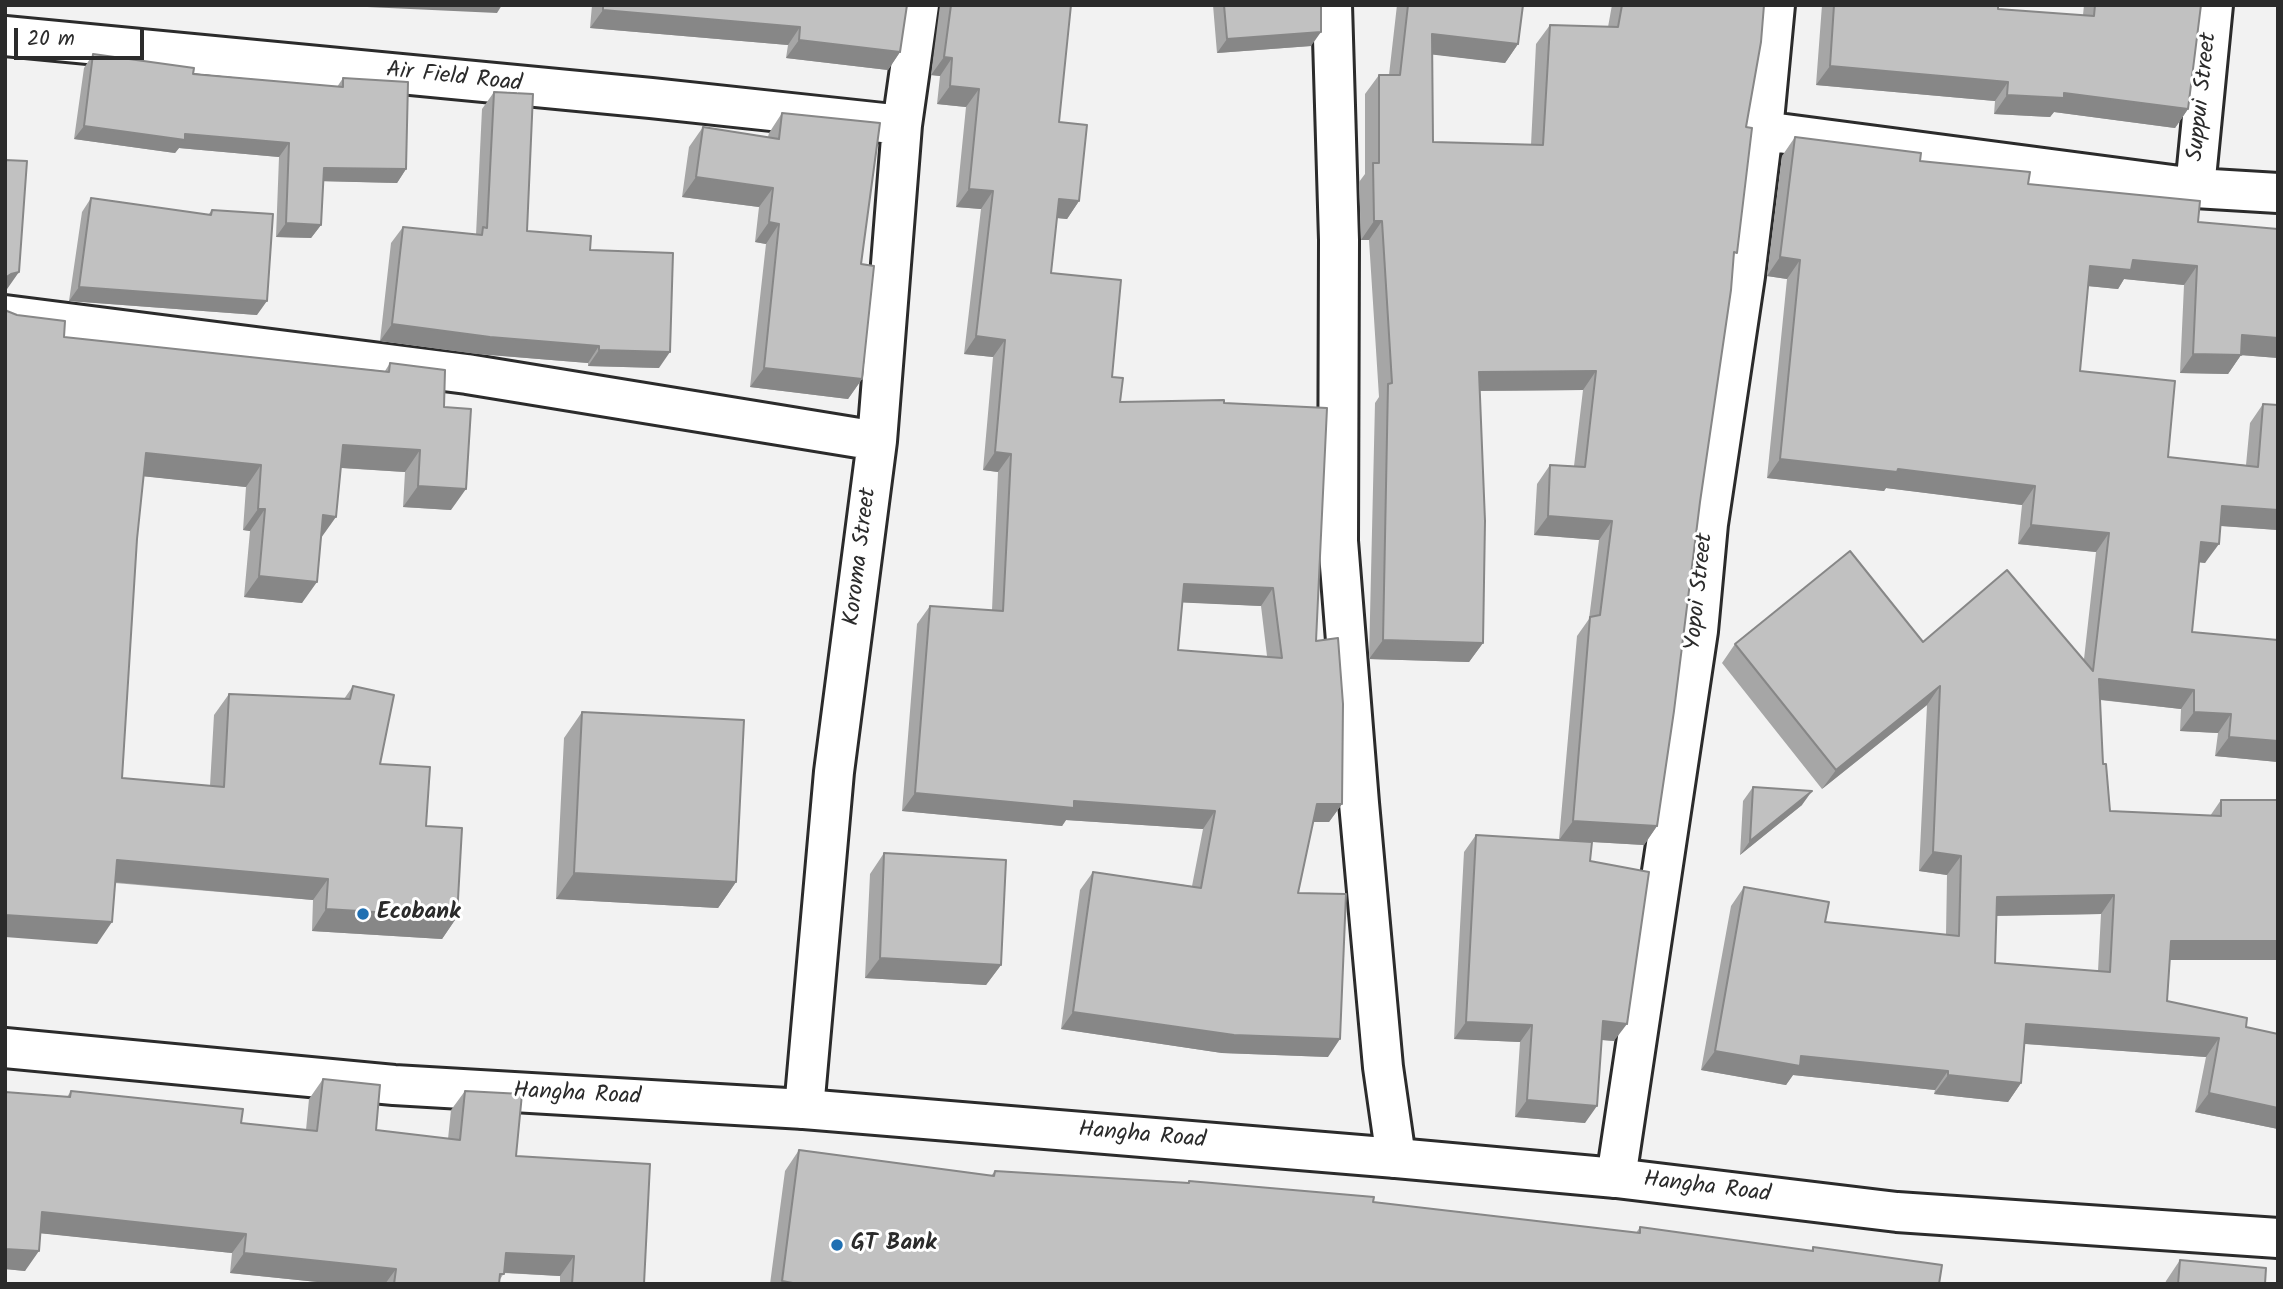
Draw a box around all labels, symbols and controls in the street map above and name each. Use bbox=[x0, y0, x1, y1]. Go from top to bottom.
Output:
scale bar bbox=[18, 14, 147, 58]
text: 20 m bbox=[27, 23, 75, 56]
street label: Suppui Street bbox=[2184, 31, 2224, 163]
street label: Air Field Road bbox=[385, 58, 523, 100]
street label: Koroma Street bbox=[840, 486, 884, 628]
street label: Yopoi Street bbox=[1681, 532, 1721, 652]
place label: Ecobank bbox=[377, 900, 460, 928]
marker: Ecobank bbox=[355, 906, 371, 922]
street label: Hangha Road bbox=[512, 1079, 642, 1113]
street label: Hangha Road bbox=[1077, 1118, 1207, 1156]
street label: Hangha Road bbox=[1642, 1168, 1772, 1210]
place label: GT Bank bbox=[851, 1231, 936, 1259]
marker: GT Bank bbox=[829, 1237, 845, 1253]

